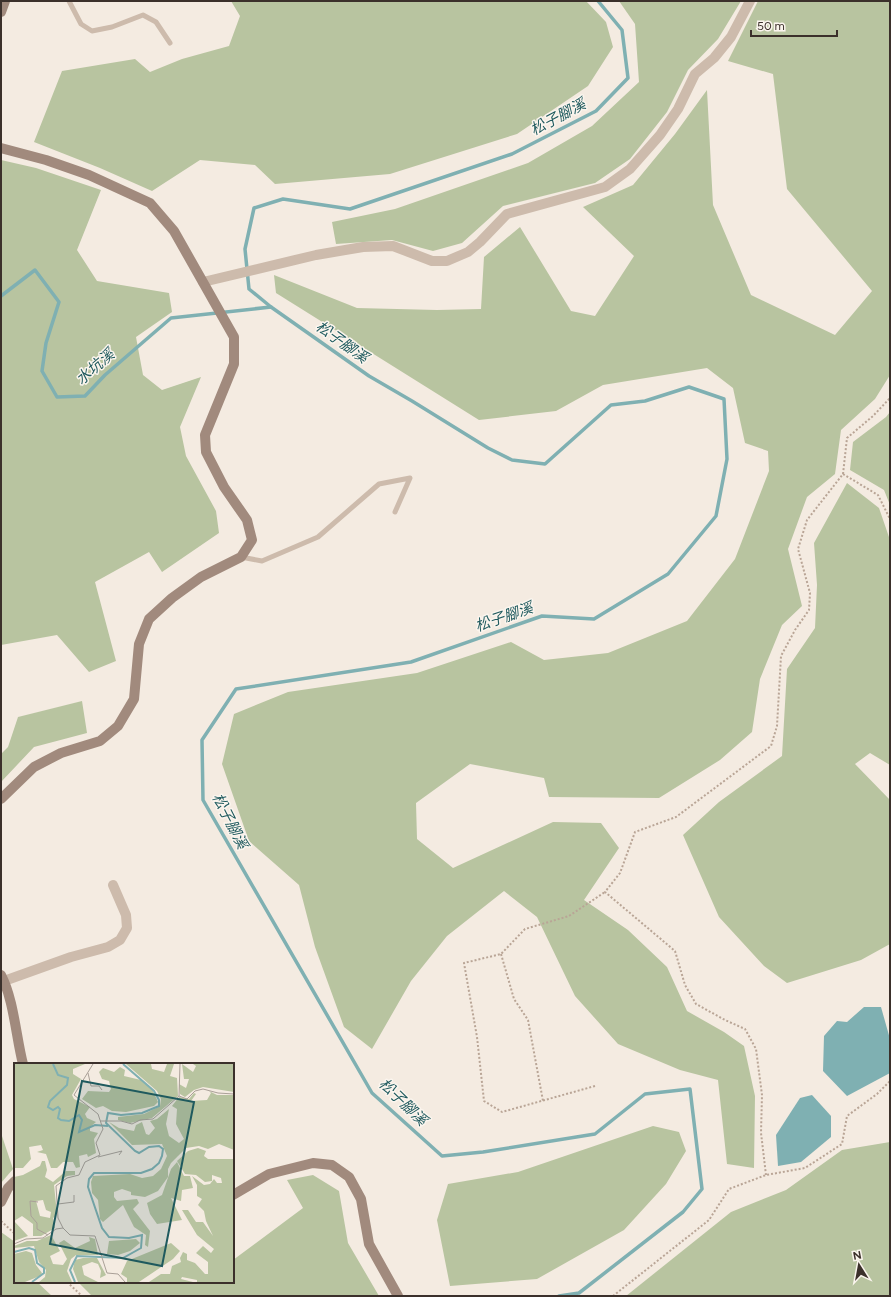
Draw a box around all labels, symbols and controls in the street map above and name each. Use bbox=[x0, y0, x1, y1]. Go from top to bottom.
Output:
scale bar bbox=[751, 12, 837, 38]
text: 50 m bbox=[757, 19, 785, 33]
water label: 松子腳溪 bbox=[527, 94, 590, 139]
water label: 松子腳溪 bbox=[312, 317, 373, 368]
water label: 水坑溪 bbox=[72, 344, 119, 389]
water label: 松子腳溪 bbox=[473, 598, 537, 635]
water label: 松子腳溪 bbox=[208, 790, 253, 854]
inset map bbox=[14, 1063, 234, 1283]
water label: 松子腳溪 bbox=[375, 1075, 432, 1131]
north arrow bbox=[839, 1245, 879, 1285]
text: N bbox=[852, 1248, 863, 1263]

